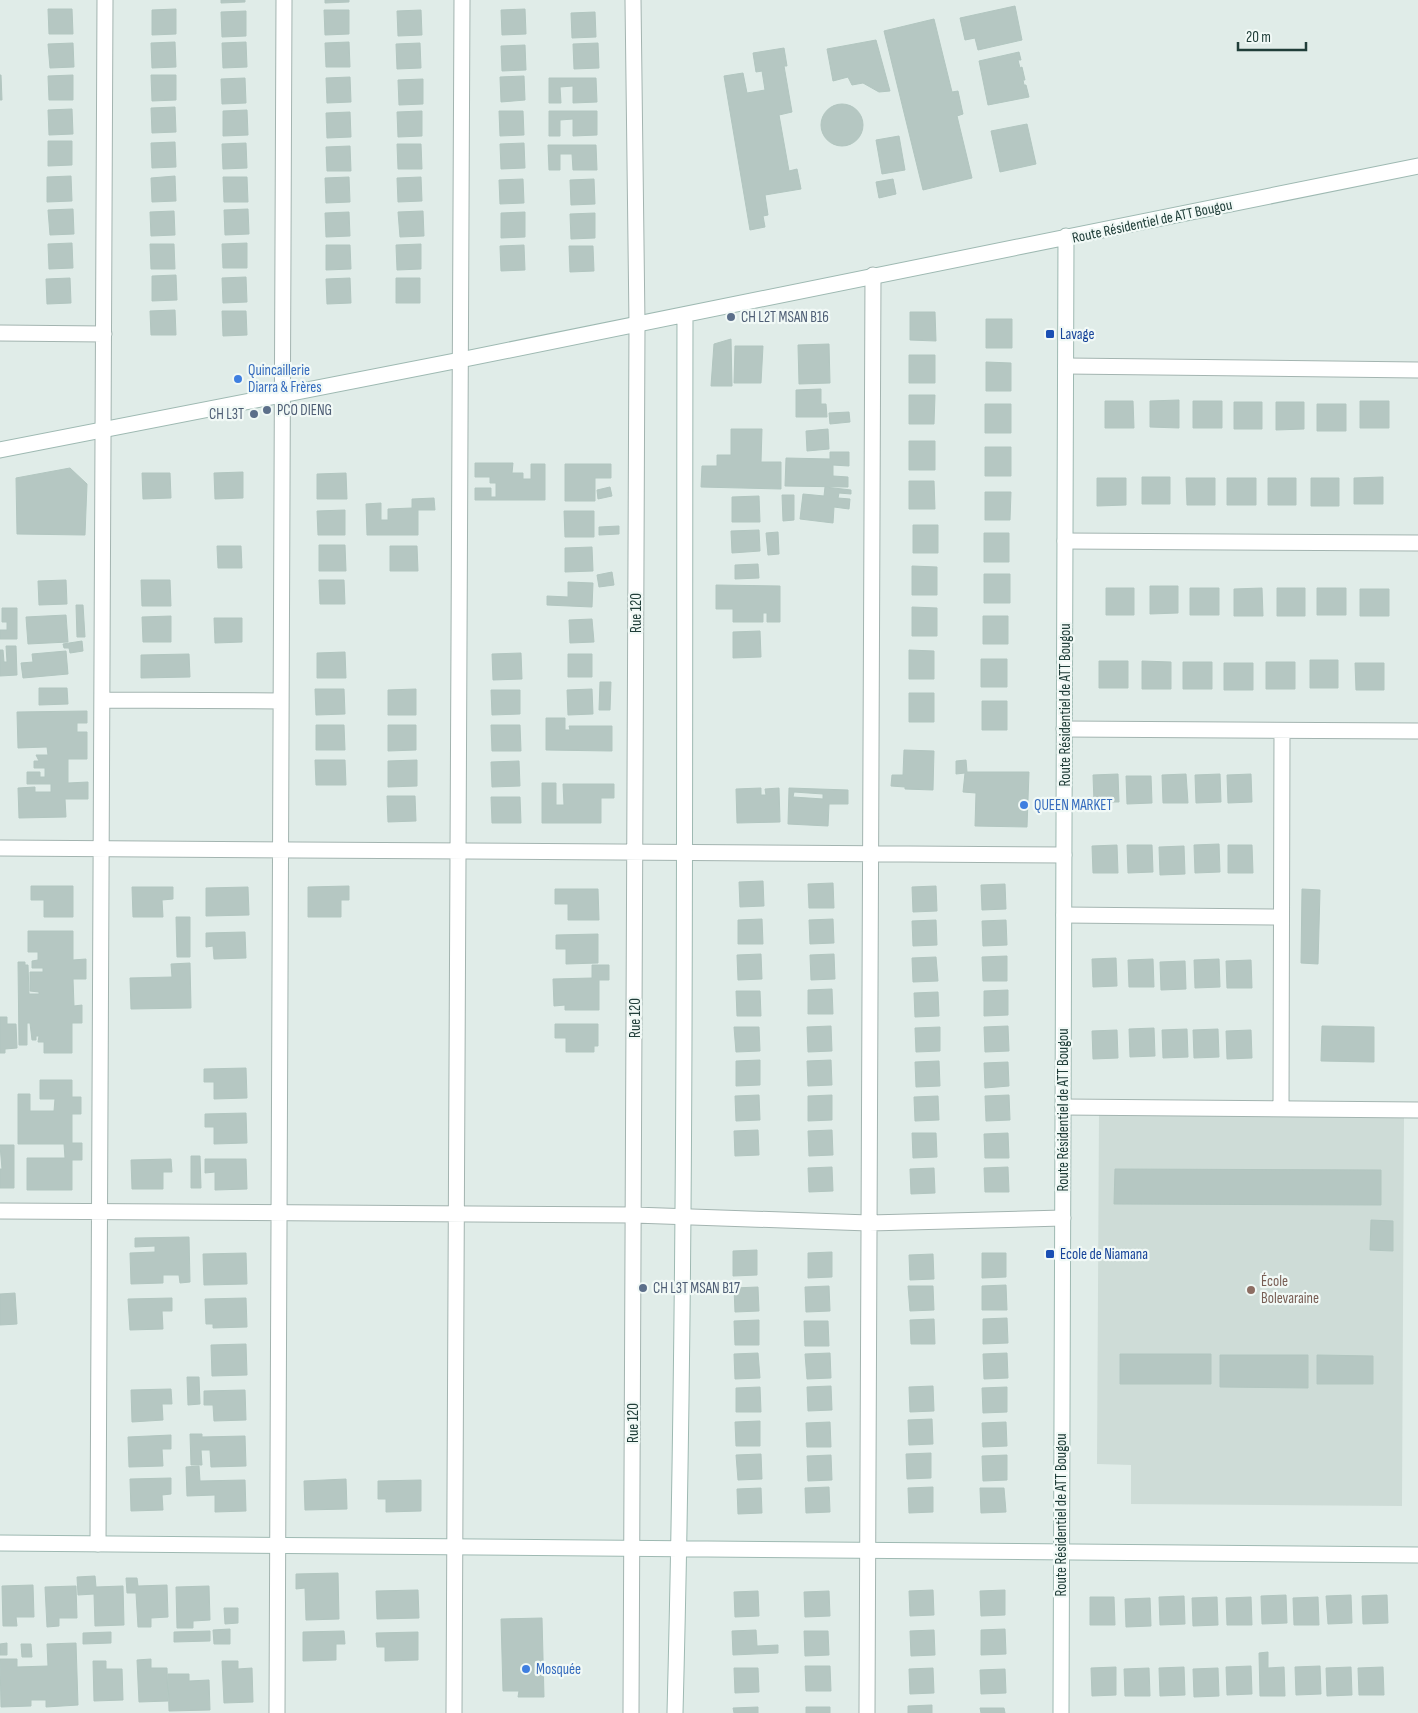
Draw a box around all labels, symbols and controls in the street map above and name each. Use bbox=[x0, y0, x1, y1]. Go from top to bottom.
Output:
scale bar bbox=[1238, 20, 1306, 52]
text: 20 m bbox=[1246, 28, 1271, 47]
street label: Route Résidentiel de ATT Bougou bbox=[1070, 195, 1234, 248]
place label: CH L2T MSAN B16 bbox=[741, 308, 829, 327]
marker: CH L2T MSAN B16 bbox=[725, 311, 737, 323]
place label: Lavage bbox=[1060, 325, 1095, 344]
marker: Lavage bbox=[1044, 328, 1056, 340]
place label: Quincaillerie Diarra & Frères bbox=[248, 361, 322, 397]
marker: Quincaillerie Diarra & Frères bbox=[232, 373, 244, 385]
place label: PCO DIENG bbox=[277, 401, 332, 420]
marker: PCO DIENG bbox=[261, 404, 273, 416]
place label: CH L3T bbox=[209, 405, 244, 424]
marker: CH L3T bbox=[248, 408, 260, 420]
street label: Rue 120 bbox=[627, 593, 646, 633]
street label: Route Résidentiel de ATT Bougou bbox=[1056, 623, 1075, 787]
place label: QUEEN MARKET bbox=[1034, 796, 1112, 815]
marker: QUEEN MARKET bbox=[1018, 799, 1030, 811]
street label: Rue 120 bbox=[626, 998, 645, 1038]
street label: Route Résidentiel de ATT Bougou bbox=[1054, 1028, 1073, 1192]
place label: Ecole de Niamana bbox=[1060, 1245, 1148, 1264]
marker: Ecole de Niamana bbox=[1044, 1248, 1056, 1260]
place label: École Bolevaraine bbox=[1261, 1272, 1319, 1308]
place label: CH L3T MSAN B17 bbox=[653, 1279, 740, 1298]
marker: CH L3T MSAN B17 bbox=[637, 1282, 649, 1294]
marker: École Bolevaraine bbox=[1245, 1284, 1257, 1296]
street label: Rue 120 bbox=[624, 1403, 643, 1443]
street label: Route Résidentiel de ATT Bougou bbox=[1052, 1433, 1071, 1597]
place label: Mosquée bbox=[536, 1660, 581, 1679]
marker: Mosquée bbox=[520, 1663, 532, 1675]

